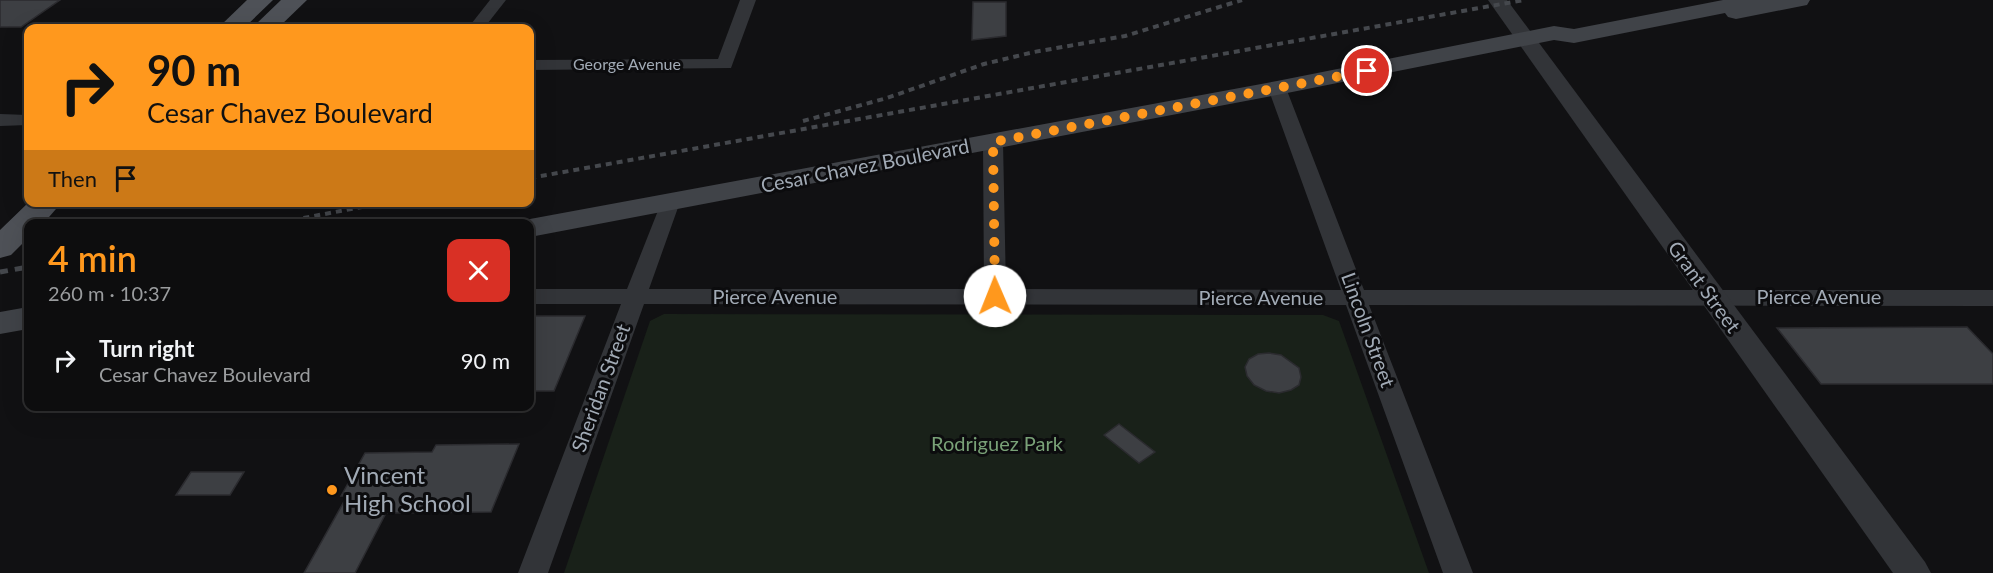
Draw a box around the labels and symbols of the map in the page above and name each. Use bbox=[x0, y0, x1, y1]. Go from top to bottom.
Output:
pin bbox=[1341, 45, 1392, 96]
street label: George Avenue bbox=[573, 54, 681, 73]
street label: Cesar Chavez Boulevard bbox=[759, 133, 971, 197]
street label: Grant Street bbox=[1664, 236, 1746, 337]
position arrow bbox=[963, 264, 1027, 328]
street label: Lincoln Street bbox=[1337, 269, 1401, 390]
street label: Pierce Avenue bbox=[713, 284, 837, 308]
street label: Pierce Avenue bbox=[1757, 284, 1881, 308]
street label: Pierce Avenue bbox=[1199, 285, 1323, 309]
street label: Sheridan Street bbox=[566, 320, 634, 455]
park label: Rodriguez Park bbox=[931, 431, 1064, 455]
place label: Vincent High School bbox=[344, 460, 471, 517]
marker: Vincent High School bbox=[325, 483, 339, 497]

